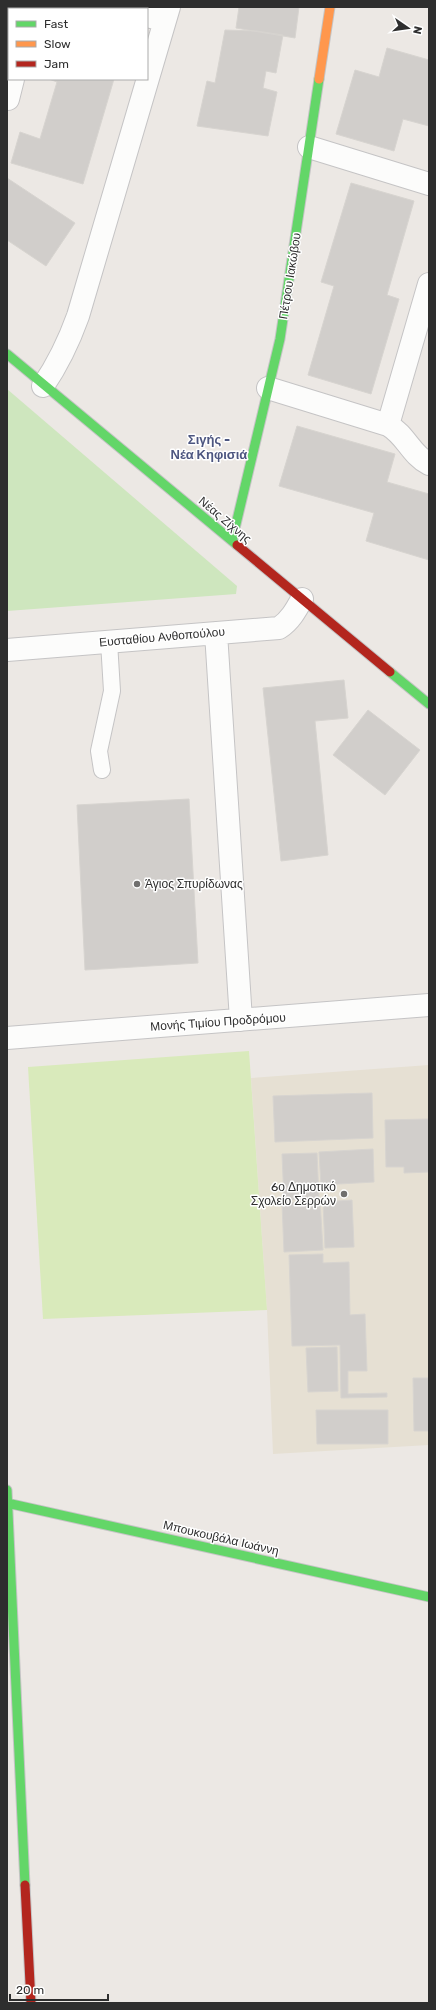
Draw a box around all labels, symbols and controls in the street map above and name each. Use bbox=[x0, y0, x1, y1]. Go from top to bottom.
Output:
legend bbox=[8, 8, 148, 80]
north arrow bbox=[388, 8, 428, 48]
text: Fast bbox=[44, 17, 68, 31]
text: N bbox=[410, 25, 424, 36]
text: Slow bbox=[44, 37, 71, 51]
text: Jam bbox=[44, 57, 69, 71]
street label: Πέτρου Ιακώβου bbox=[276, 232, 304, 320]
district label: Σιγής - Νέα Κηφισιά bbox=[171, 432, 247, 462]
street label: Νέας Ζίχνης bbox=[196, 494, 254, 546]
street label: Ευσταθίου Ανθοπούλου bbox=[98, 625, 226, 649]
place label: Άγιος Σπυρίδωνας bbox=[145, 877, 243, 891]
marker: Άγιος Σπυρίδωνας bbox=[132, 879, 142, 889]
street label: Μονής Τιμίου Προδρόμου bbox=[150, 1010, 286, 1034]
place label: 6ο Δημοτικό Σχολείο Σερρών bbox=[251, 1180, 336, 1208]
marker: 6ο Δημοτικό Σχολείο Σερρών bbox=[339, 1189, 349, 1199]
street label: Μπουκουβάλα Ιωάννη bbox=[162, 1518, 280, 1558]
scale bar bbox=[10, 1976, 108, 2002]
text: 20 m bbox=[16, 1983, 44, 1997]

